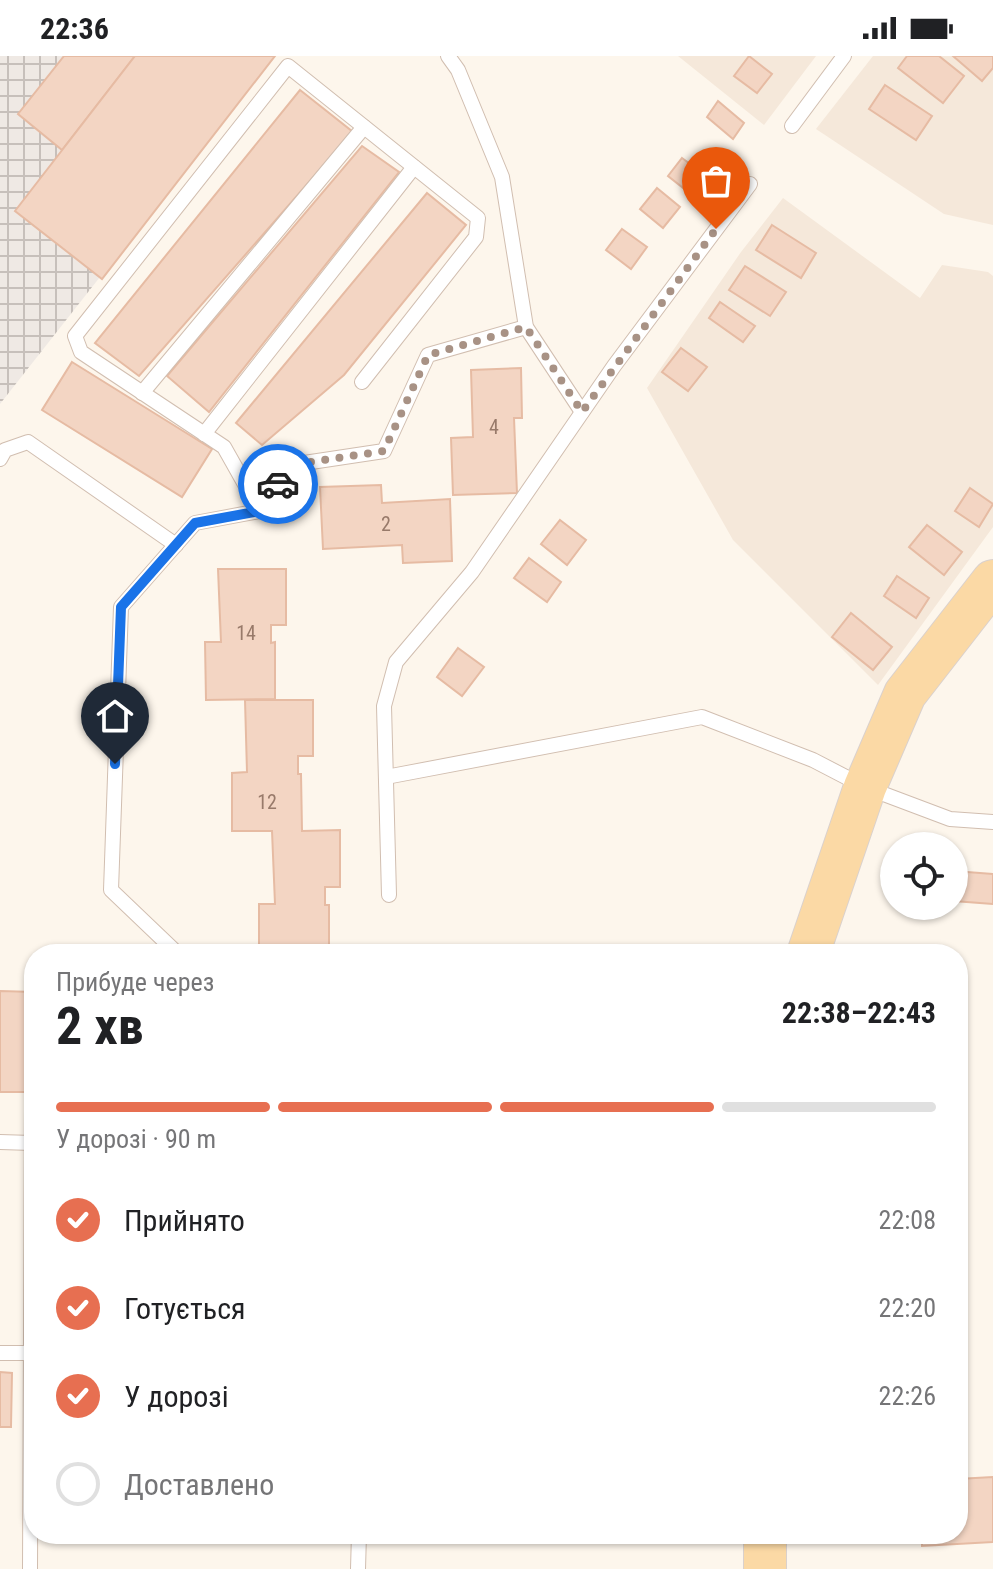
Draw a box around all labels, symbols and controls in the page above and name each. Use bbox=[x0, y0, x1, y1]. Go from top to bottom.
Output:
text: 22:36 bbox=[40, 11, 109, 46]
pin bbox=[682, 147, 750, 229]
icon: bag bbox=[694, 159, 738, 203]
house number: 4 bbox=[489, 415, 499, 439]
courier bbox=[238, 444, 318, 524]
icon: car bbox=[256, 462, 300, 506]
house number: 2 bbox=[381, 512, 391, 536]
house number: 14 bbox=[236, 621, 256, 645]
pin bbox=[81, 682, 149, 764]
icon: home bbox=[93, 694, 137, 738]
house number: 12 bbox=[257, 790, 277, 814]
map controls bbox=[880, 832, 968, 920]
button: locate bbox=[880, 832, 968, 920]
text: Прибуде через bbox=[56, 967, 214, 997]
text: 22:38–22:43 bbox=[782, 995, 936, 1030]
text: 2 хв bbox=[56, 996, 144, 1057]
text: У дорозі · 90 m bbox=[56, 1124, 216, 1154]
icon: check bbox=[56, 1198, 100, 1242]
text: Прийнято bbox=[124, 1203, 245, 1238]
text: 22:08 bbox=[879, 1205, 936, 1235]
icon: check bbox=[56, 1286, 100, 1330]
text: Готується bbox=[124, 1291, 245, 1326]
text: 22:20 bbox=[879, 1293, 936, 1323]
icon: check bbox=[56, 1374, 100, 1418]
text: У дорозі bbox=[124, 1379, 229, 1414]
text: 22:26 bbox=[879, 1381, 936, 1411]
text: Доставлено bbox=[124, 1467, 274, 1502]

